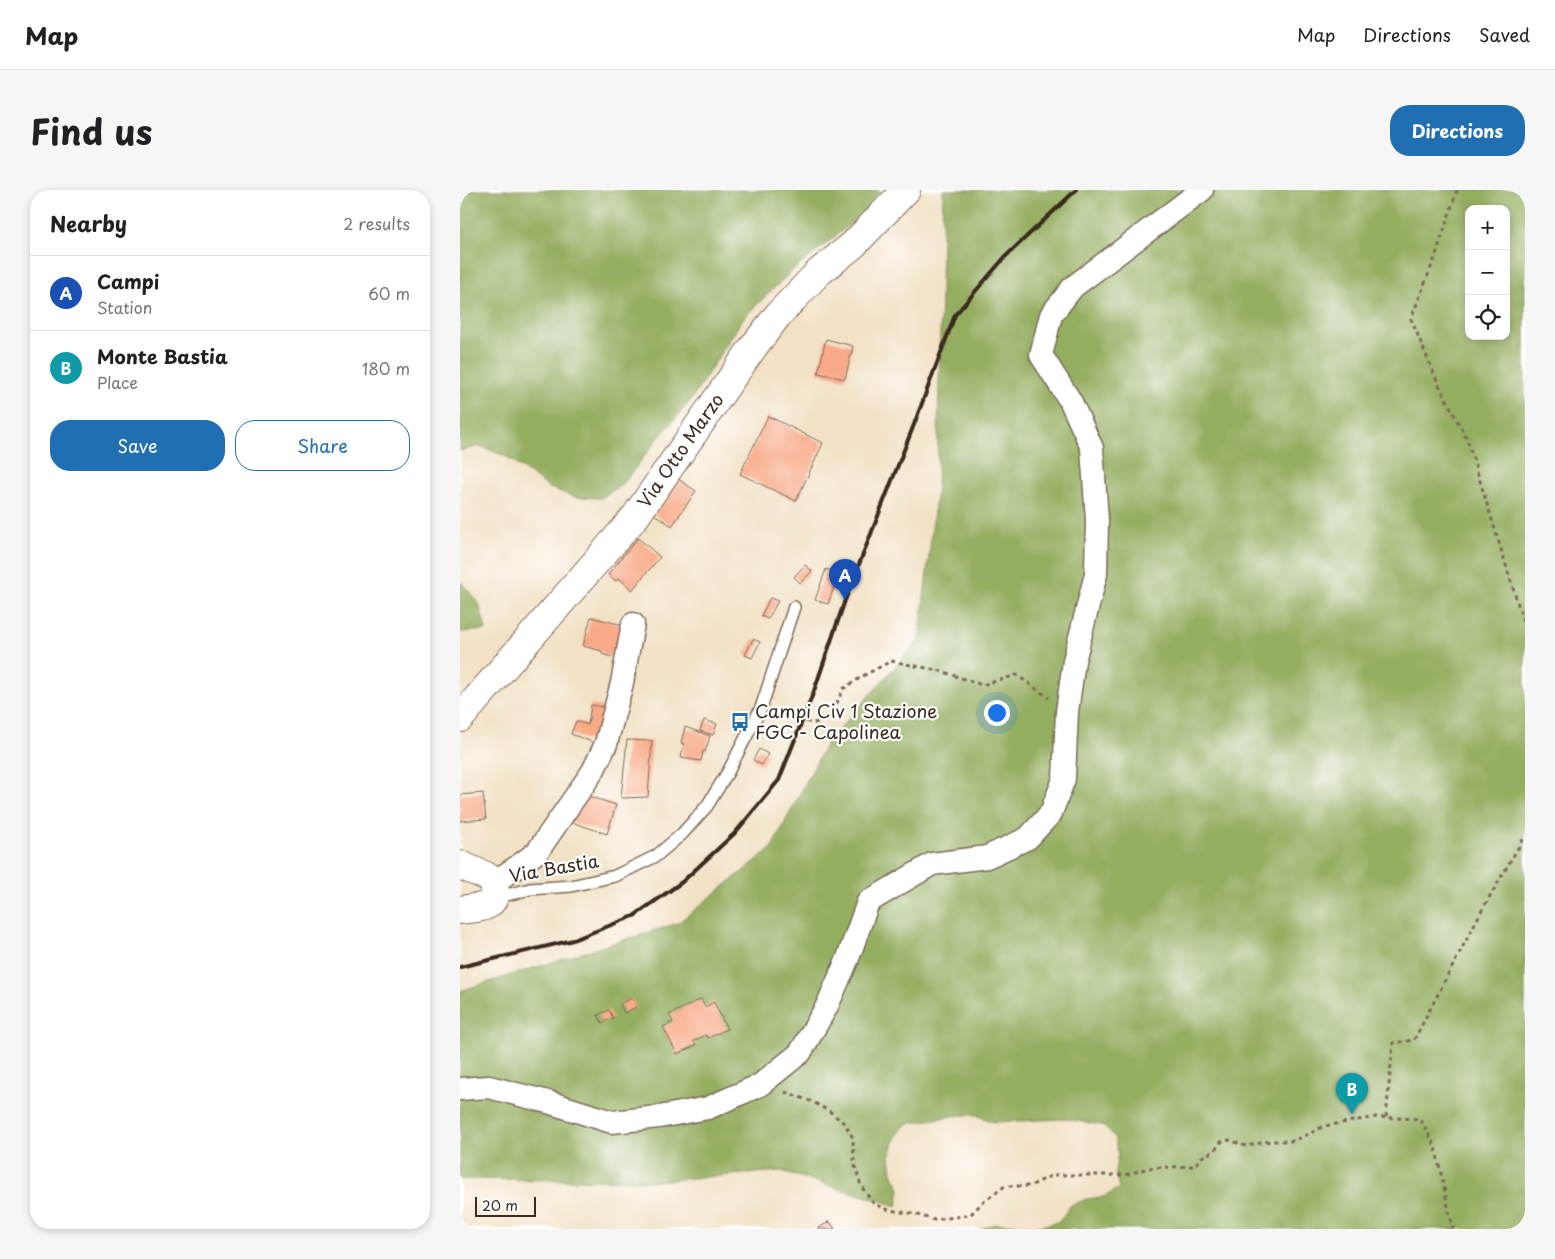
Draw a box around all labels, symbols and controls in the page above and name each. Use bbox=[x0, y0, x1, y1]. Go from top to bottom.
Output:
text: Map bbox=[25, 17, 78, 53]
text: Map bbox=[1297, 21, 1335, 48]
text: Directions bbox=[1363, 21, 1451, 48]
text: Saved bbox=[1479, 21, 1530, 48]
text: Find us bbox=[30, 104, 152, 157]
button: Directions bbox=[1390, 105, 1525, 156]
map controls bbox=[1465, 205, 1510, 340]
button: + bbox=[1465, 205, 1510, 250]
text: Nearby bbox=[50, 207, 127, 239]
text: 2 results bbox=[343, 211, 410, 235]
button: − bbox=[1465, 250, 1510, 295]
text: Campi bbox=[97, 267, 159, 295]
text: A bbox=[60, 281, 72, 305]
text: 60 m bbox=[368, 281, 410, 305]
text: Station bbox=[97, 295, 152, 319]
button: locate bbox=[1465, 295, 1510, 340]
text: Monte Bastia bbox=[97, 342, 228, 370]
text: B bbox=[61, 356, 71, 380]
text: 180 m bbox=[362, 356, 410, 380]
text: Place bbox=[97, 370, 138, 394]
street label: Via Otto Marzo bbox=[630, 387, 729, 513]
button: Save bbox=[50, 420, 225, 471]
button: Share bbox=[235, 420, 410, 471]
pin: A bbox=[829, 559, 861, 600]
place label: Campi Civ 1 Stazione FGC - Capolinea bbox=[755, 697, 937, 745]
your location bbox=[984, 700, 1010, 726]
bus stop icon: Campi Civ 1 Stazione FGC - Capolinea bbox=[729, 711, 751, 733]
street label: Via Bastia bbox=[507, 846, 601, 889]
pin: B bbox=[1336, 1073, 1368, 1114]
scale bar bbox=[475, 1194, 536, 1217]
text: 20 m bbox=[482, 1195, 518, 1216]

